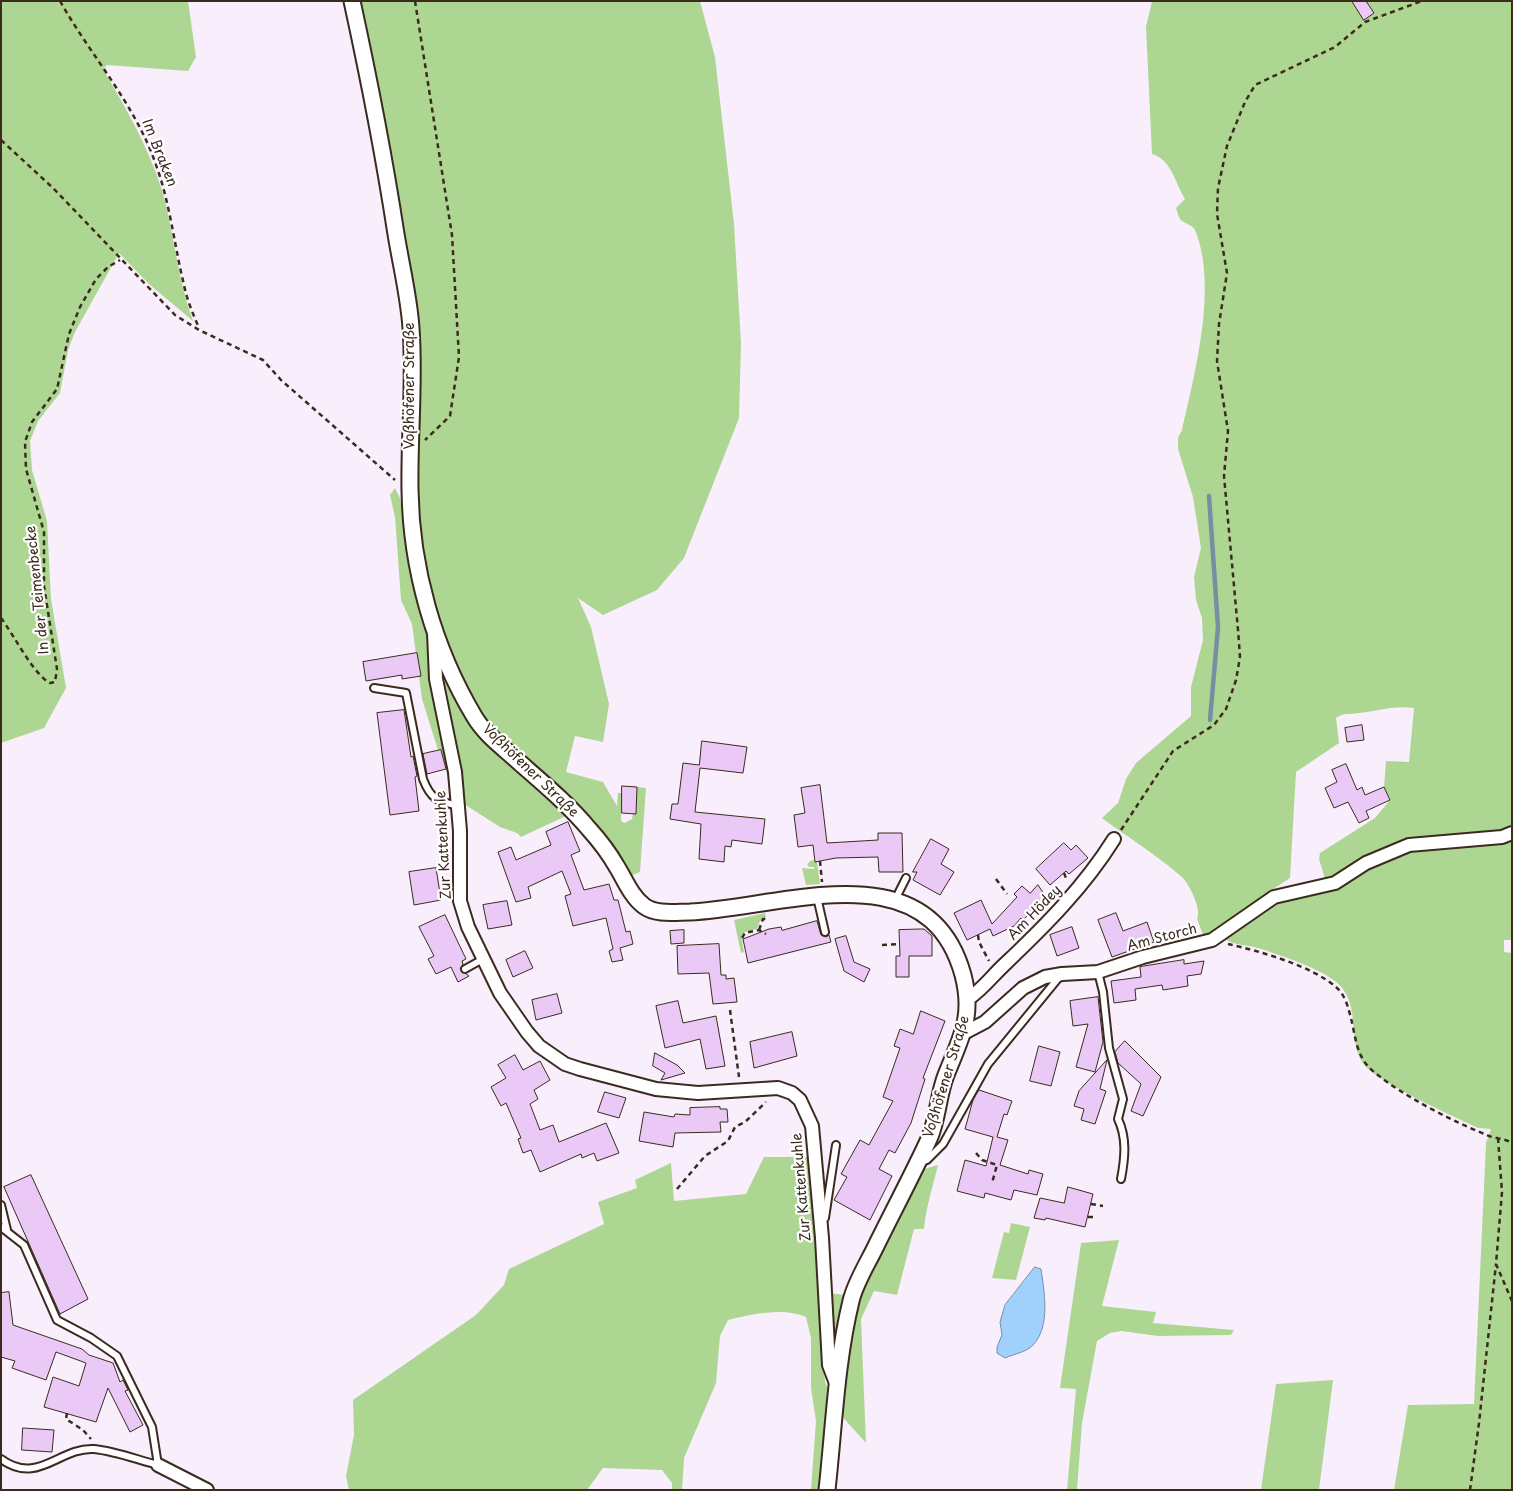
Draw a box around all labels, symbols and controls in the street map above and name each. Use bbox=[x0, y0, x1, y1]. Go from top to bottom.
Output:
street label: Im Braken bbox=[138, 117, 180, 189]
street label: Voßhöfener Straße bbox=[402, 323, 418, 449]
street label: In der Teimenbecke bbox=[23, 525, 53, 655]
street label: Voßhöfener Straße bbox=[479, 721, 581, 821]
street label: Zur Kattenkuhle bbox=[433, 790, 455, 900]
street label: Am Hödey bbox=[1005, 882, 1065, 944]
street label: Am Storch bbox=[1125, 921, 1199, 955]
street label: Voßhöfener Straße bbox=[920, 1014, 974, 1140]
street label: Zur Kattenkuhle bbox=[789, 1132, 815, 1242]

